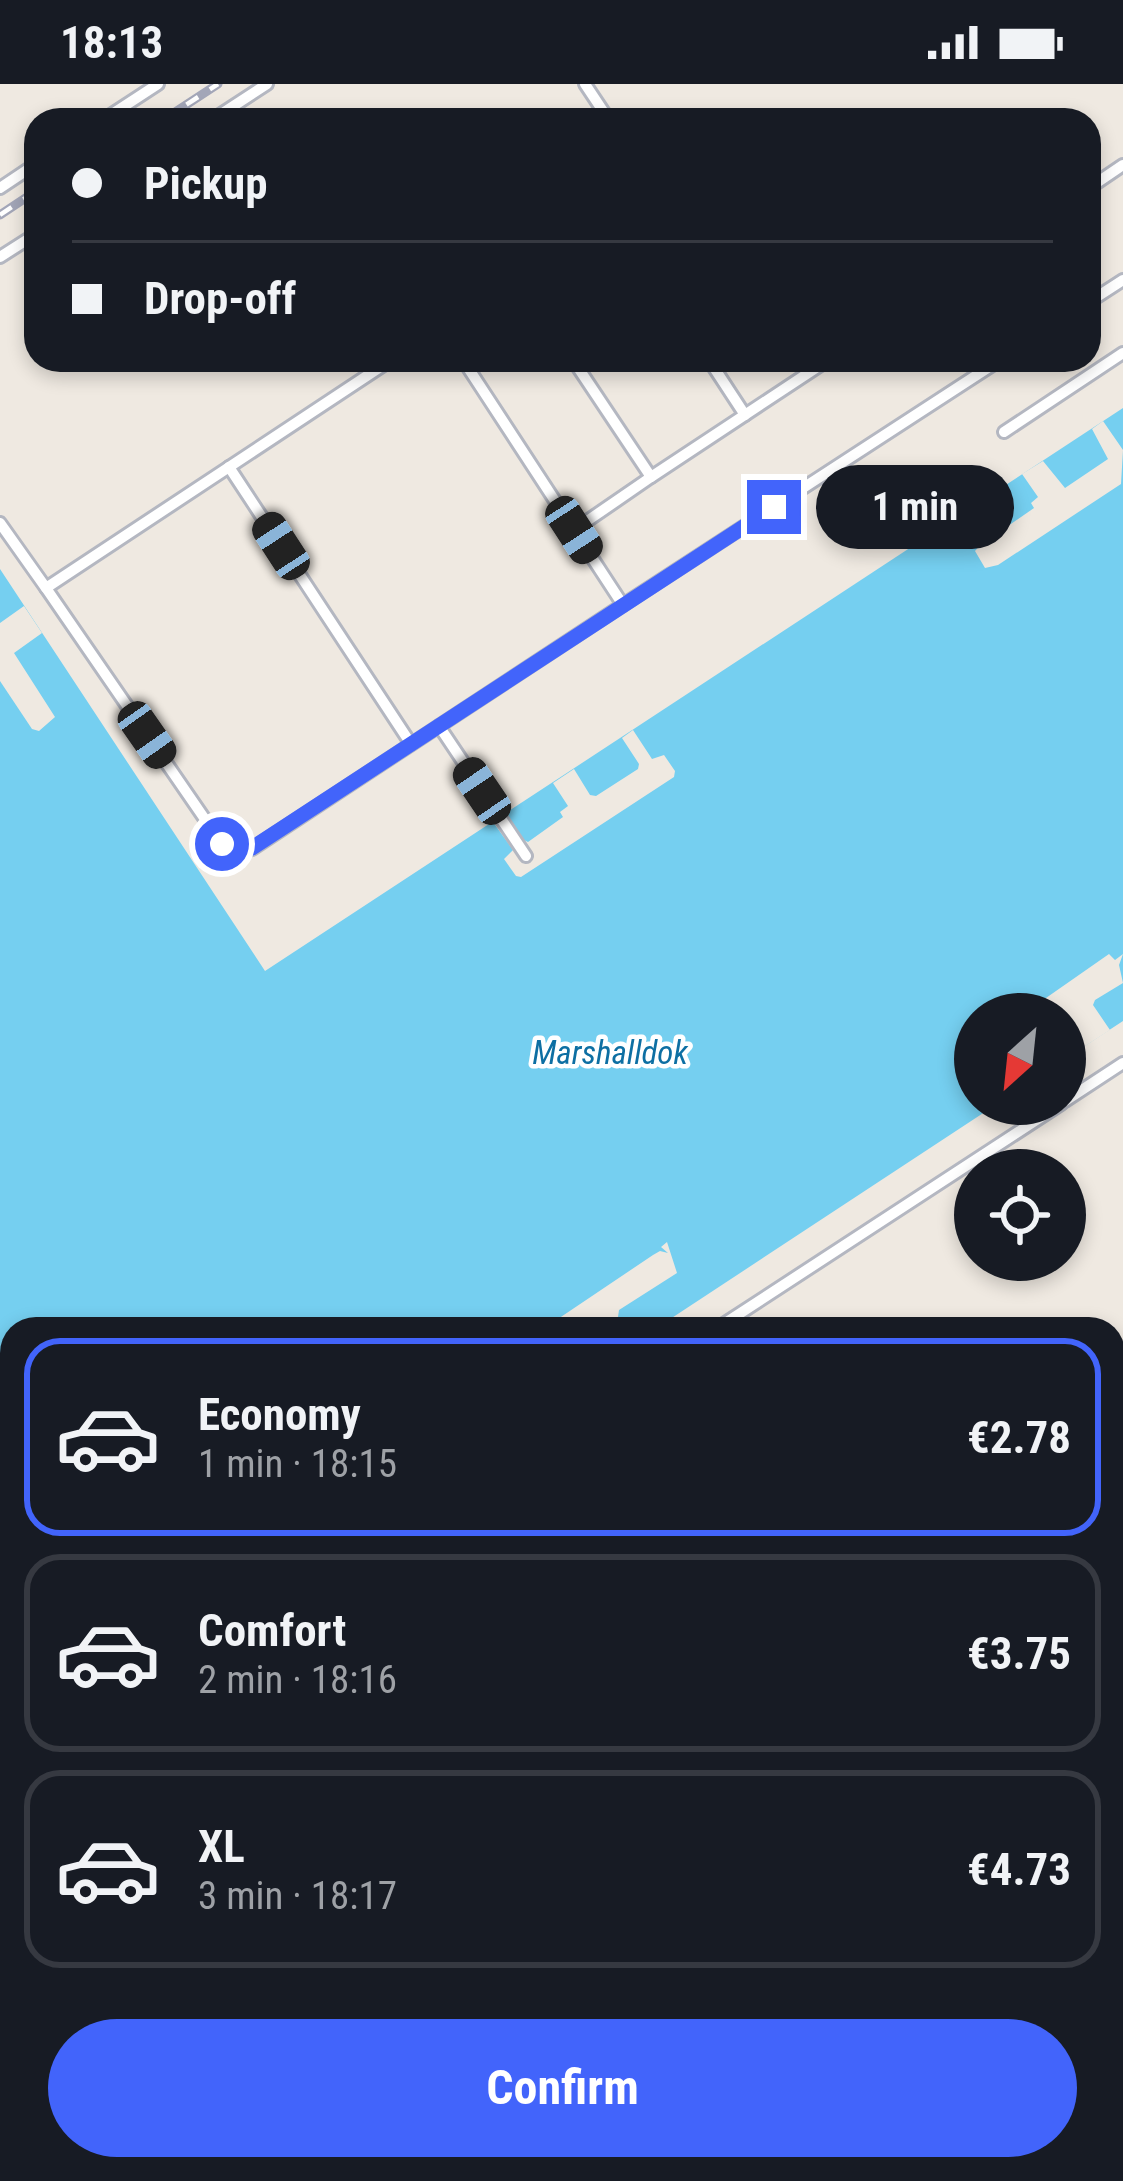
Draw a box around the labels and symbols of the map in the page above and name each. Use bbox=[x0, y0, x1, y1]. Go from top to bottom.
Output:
callout: 1 min bbox=[816, 465, 1014, 549]
route end bbox=[747, 480, 801, 534]
car bbox=[539, 490, 609, 570]
car bbox=[246, 506, 316, 586]
car bbox=[112, 695, 182, 775]
car bbox=[447, 751, 517, 831]
route start bbox=[195, 817, 249, 871]
north arrow bbox=[954, 993, 1086, 1125]
water label: Marshalldok bbox=[532, 1033, 688, 1072]

